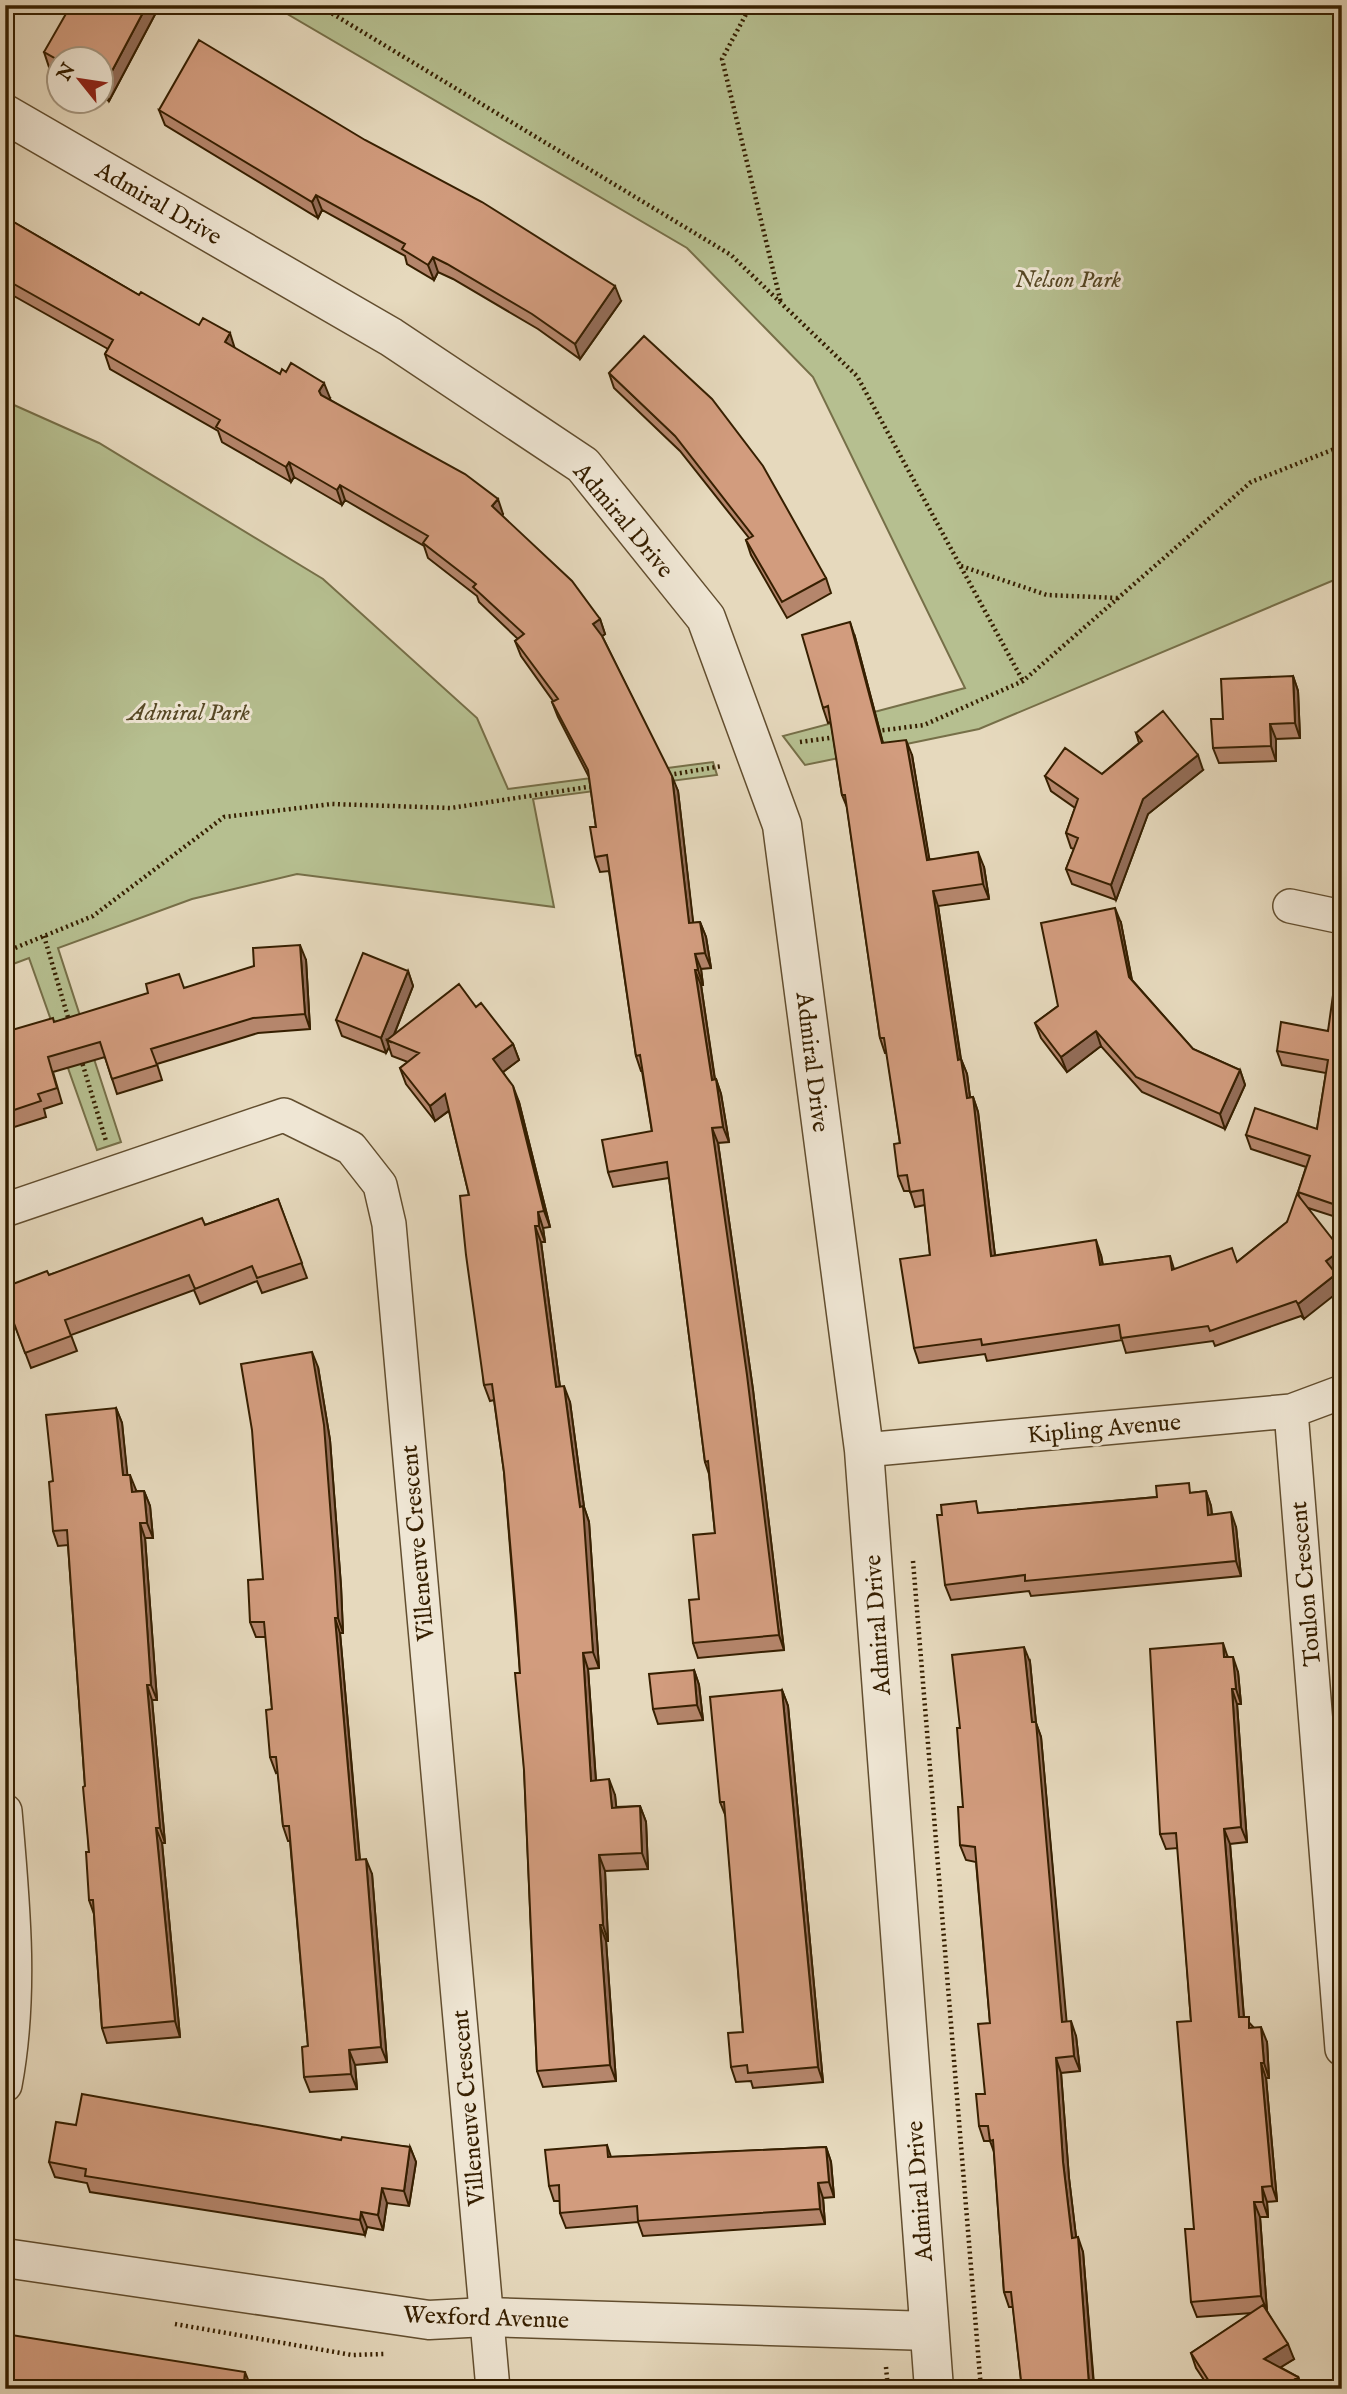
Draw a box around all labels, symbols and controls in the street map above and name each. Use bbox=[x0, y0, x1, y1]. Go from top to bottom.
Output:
north arrow bbox=[46, 46, 116, 116]
text: N bbox=[52, 59, 82, 86]
street label: Admiral Drive bbox=[89, 155, 227, 253]
park label: Nelson Park bbox=[1015, 265, 1122, 296]
street label: Admiral Drive bbox=[565, 456, 680, 585]
park label: Admiral Park bbox=[125, 698, 250, 729]
street label: Admiral Drive bbox=[787, 989, 835, 1134]
street label: Kipling Avenue bbox=[1026, 1407, 1182, 1452]
street label: Villeneuve Crescent bbox=[394, 1443, 443, 1643]
street label: Toulon Crescent bbox=[1284, 1500, 1329, 1668]
street label: Admiral Drive bbox=[858, 1554, 899, 1697]
street label: Villeneuve Crescent bbox=[445, 2008, 494, 2208]
street label: Admiral Drive bbox=[900, 2120, 941, 2263]
street label: Wexford Avenue bbox=[402, 2300, 569, 2337]

